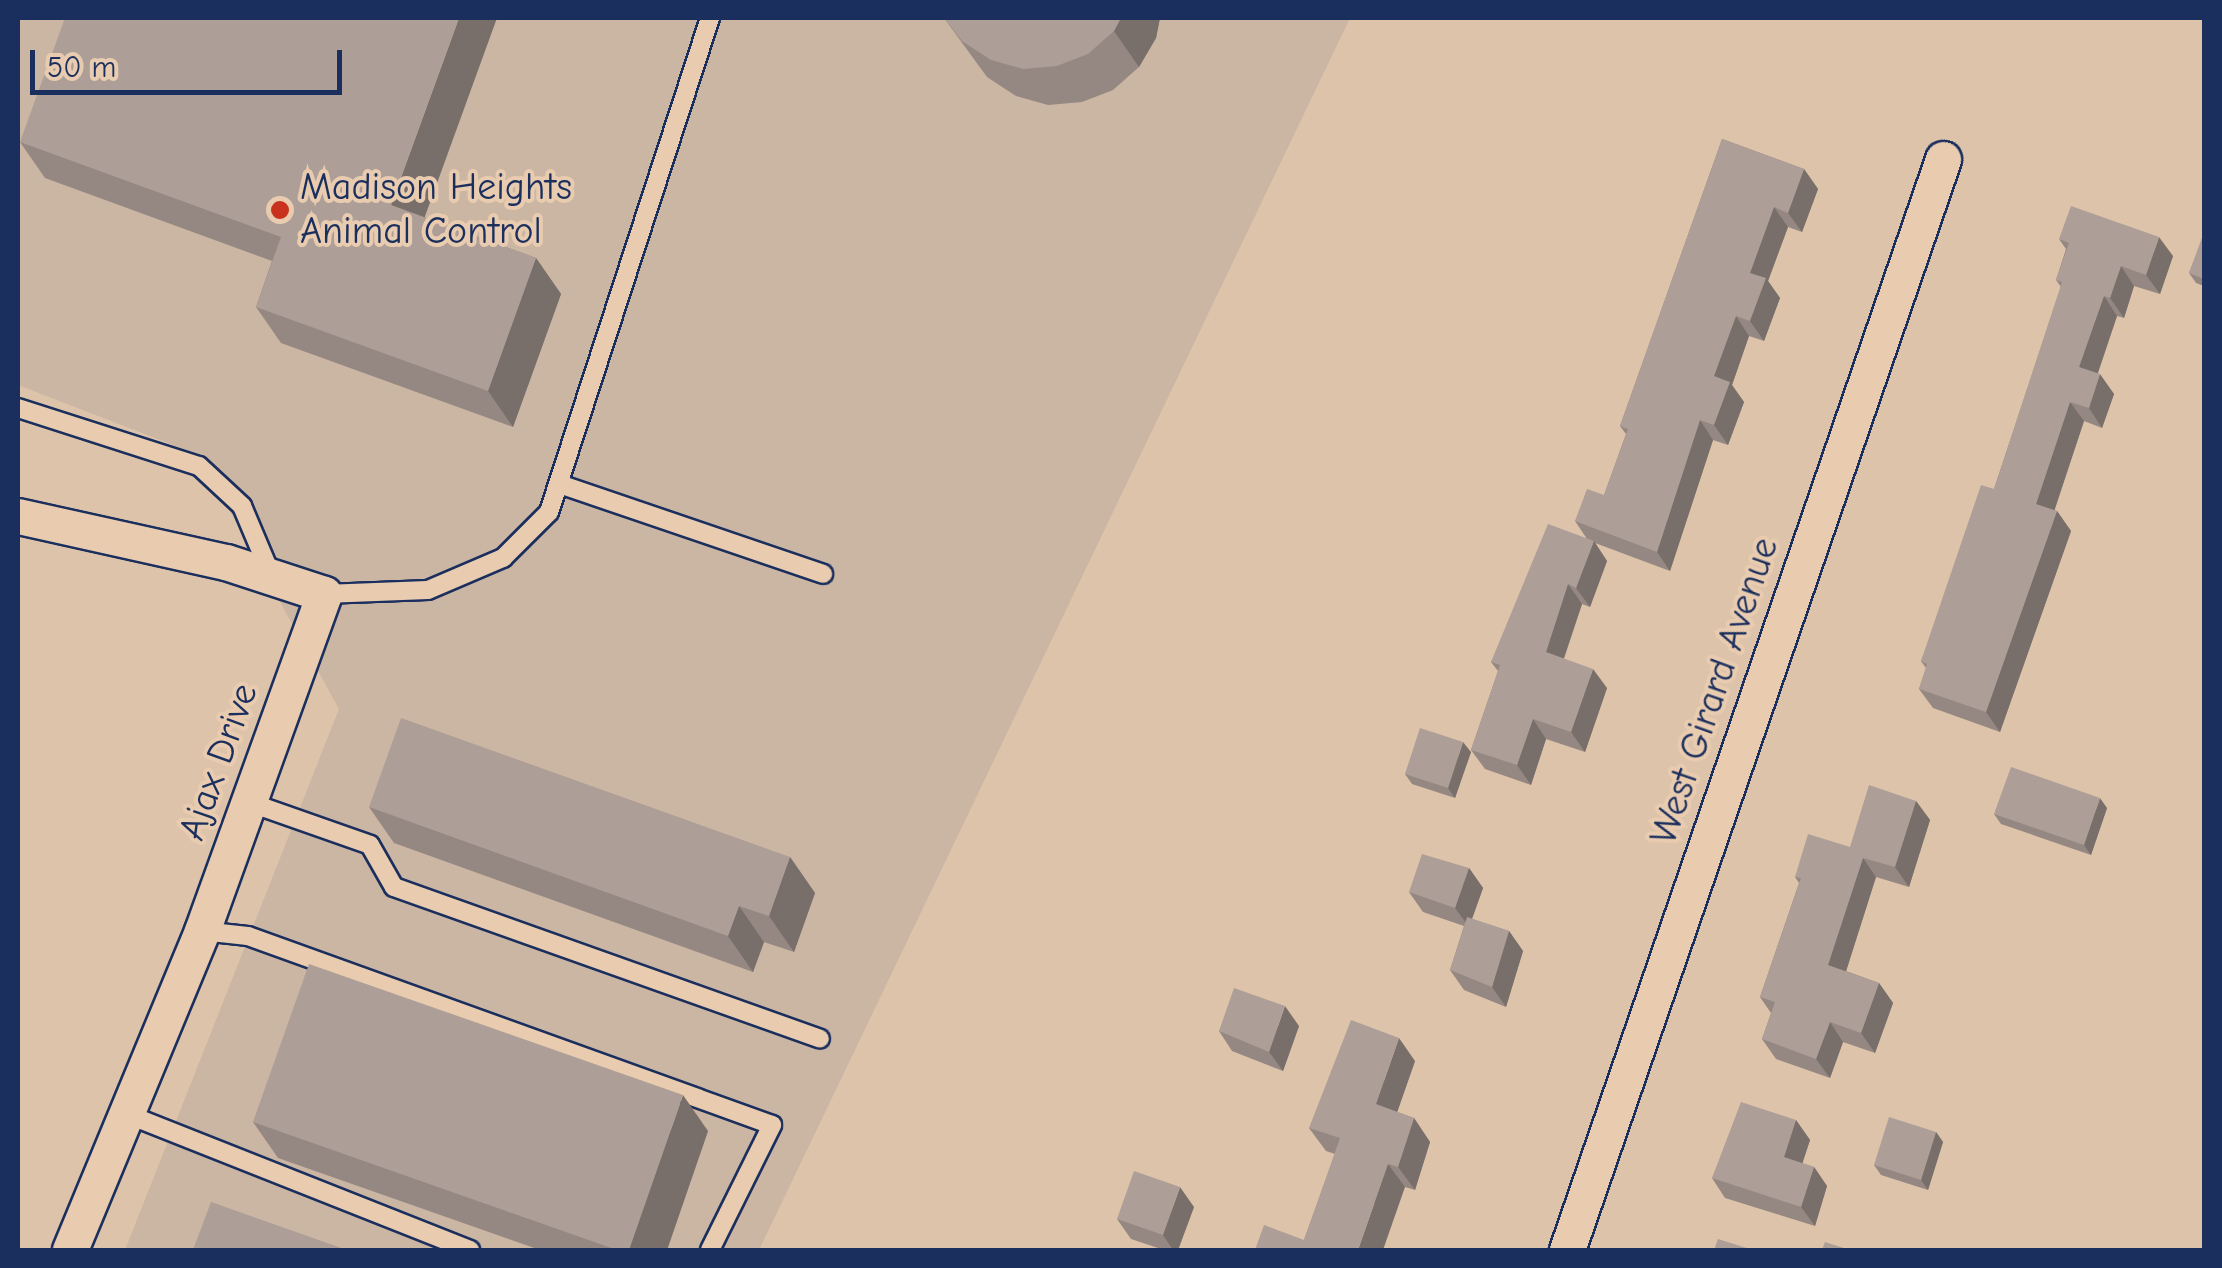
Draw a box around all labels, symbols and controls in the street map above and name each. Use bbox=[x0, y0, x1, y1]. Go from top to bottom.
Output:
scale bar bbox=[35, 30, 348, 92]
text: 50 m bbox=[47, 50, 116, 85]
place label: Madison Heights Animal Control bbox=[300, 165, 572, 254]
marker: Madison Heights Animal Control bbox=[269, 199, 291, 221]
street label: West Girard Avenue bbox=[1641, 532, 1789, 850]
street label: Ajax Drive bbox=[170, 678, 268, 846]

